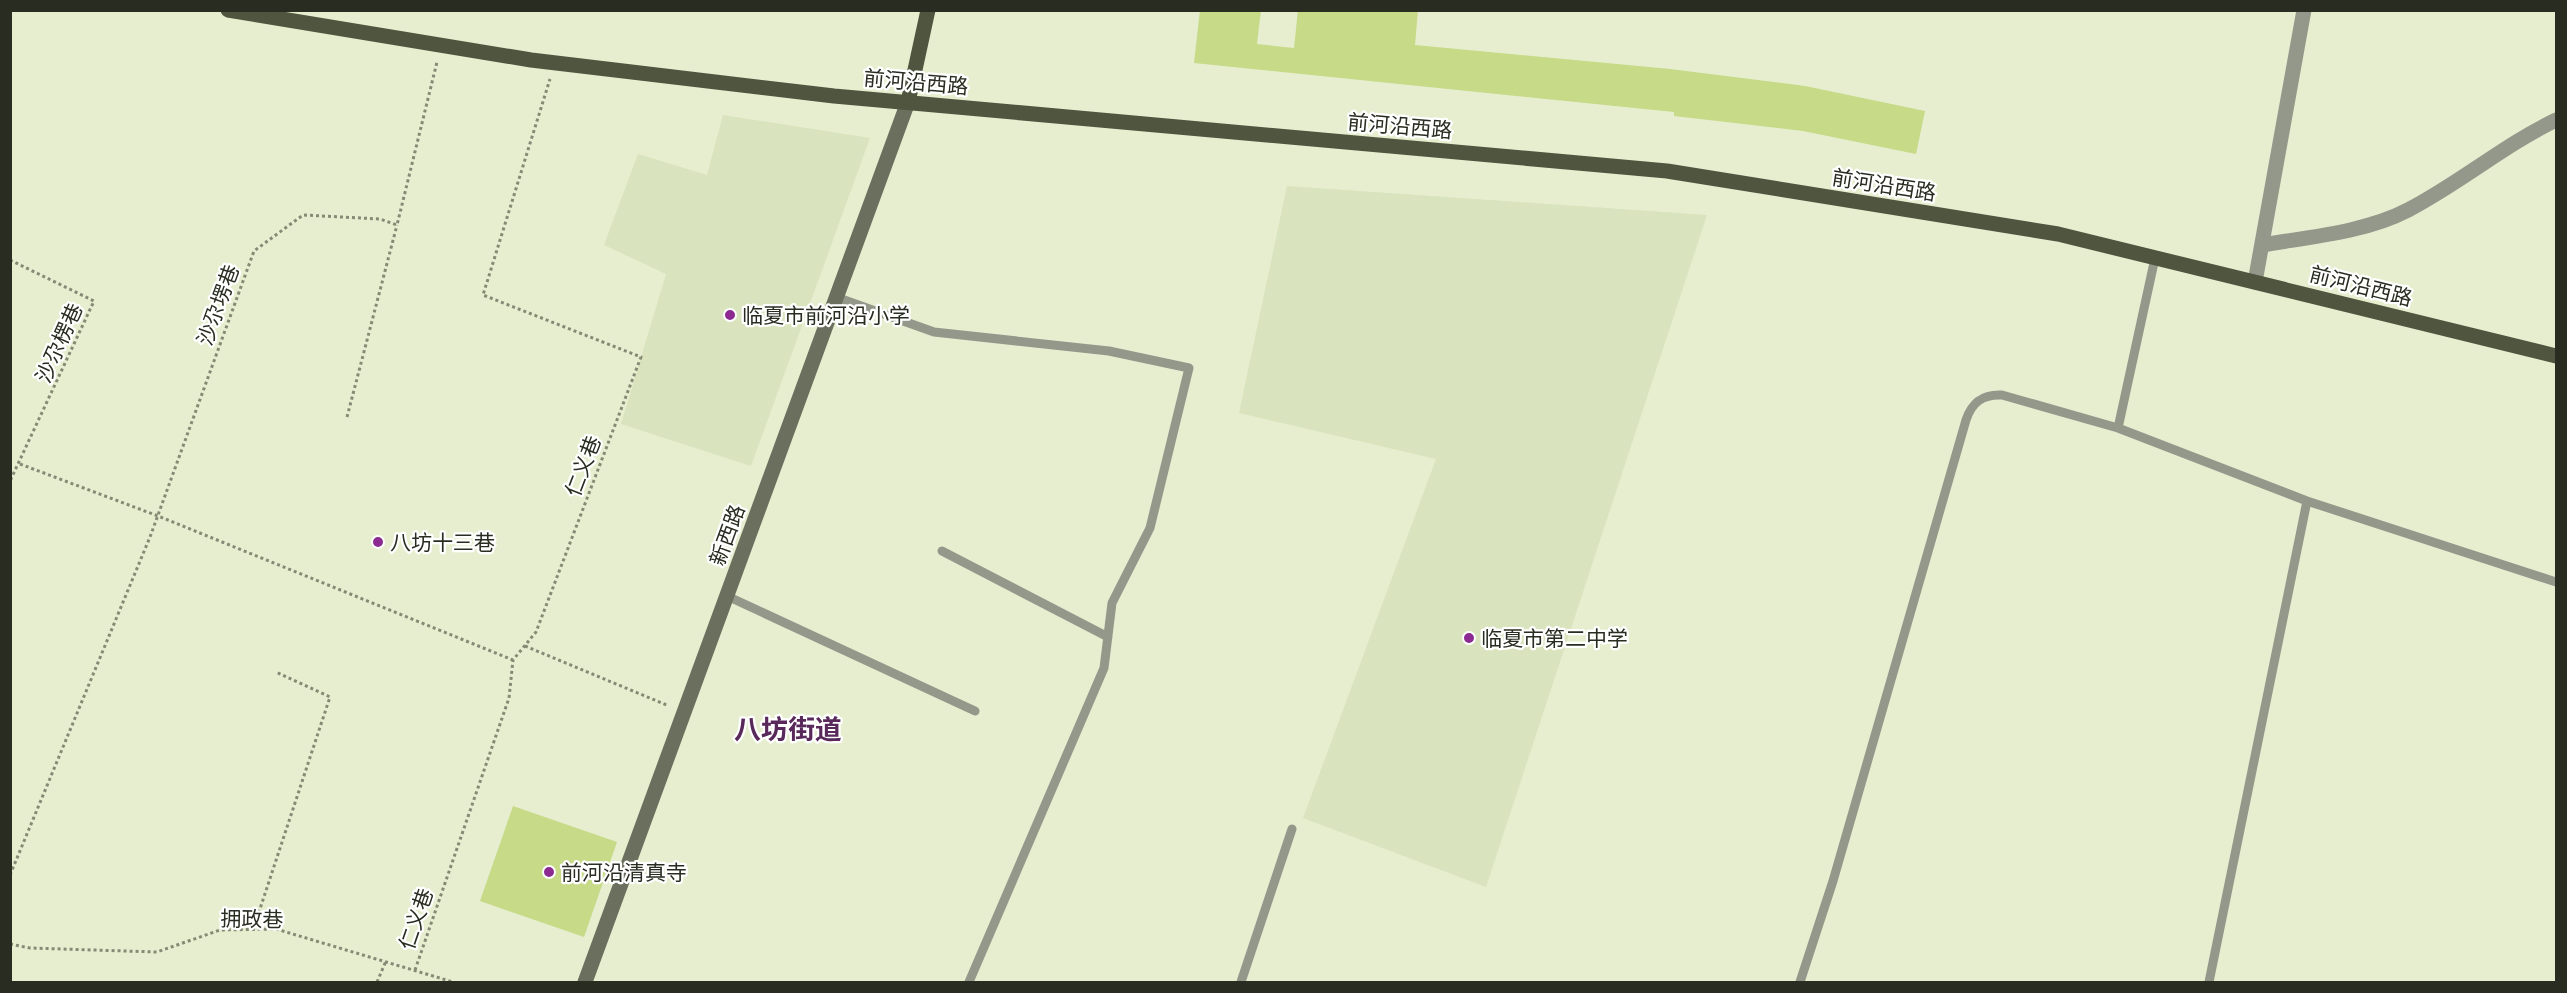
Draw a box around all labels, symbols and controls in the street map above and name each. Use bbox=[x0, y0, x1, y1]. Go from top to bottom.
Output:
street label: 前河沿西路 bbox=[862, 63, 970, 101]
street label: 前河沿西路 bbox=[1346, 107, 1454, 145]
street label: 前河沿西路 bbox=[1830, 162, 1938, 208]
street label: 前河沿西路 bbox=[2307, 259, 2415, 313]
street label: 沙尕塄巷 bbox=[190, 261, 246, 349]
street label: 沙尕楞巷 bbox=[29, 299, 89, 387]
place label: 临夏市前河沿小学 bbox=[742, 301, 910, 330]
marker: 临夏市前河沿小学 bbox=[723, 308, 737, 322]
street label: 仁义巷 bbox=[558, 431, 608, 501]
street label: 新西路 bbox=[703, 500, 751, 570]
place label: 八坊十三巷 bbox=[390, 528, 495, 557]
marker: 八坊十三巷 bbox=[371, 535, 385, 549]
place label: 临夏市第二中学 bbox=[1481, 624, 1628, 653]
marker: 临夏市第二中学 bbox=[1462, 631, 1476, 645]
district label: 八坊街道 bbox=[734, 711, 842, 748]
place label: 前河沿清真寺 bbox=[561, 858, 687, 887]
marker: 前河沿清真寺 bbox=[542, 865, 556, 879]
street label: 仁义巷 bbox=[392, 884, 440, 954]
street label: 拥政巷 bbox=[220, 904, 284, 934]

